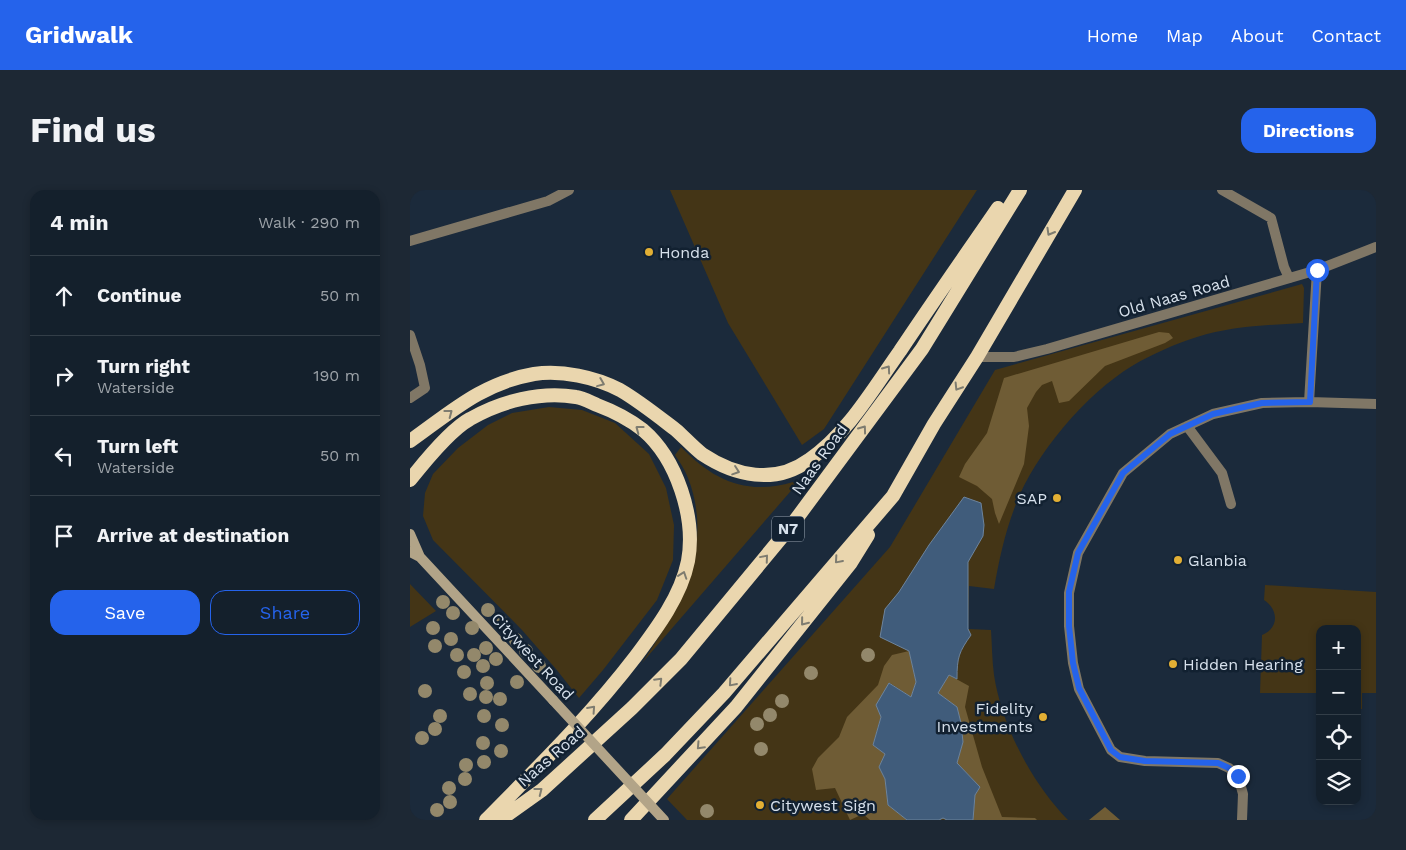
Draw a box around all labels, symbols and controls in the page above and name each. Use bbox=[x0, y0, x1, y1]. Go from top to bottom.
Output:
text: Gridwalk bbox=[25, 21, 133, 49]
text: Home bbox=[1087, 25, 1138, 46]
text: Map bbox=[1166, 25, 1203, 46]
text: About bbox=[1231, 25, 1283, 46]
text: Contact bbox=[1311, 25, 1381, 46]
button: Directions bbox=[1241, 108, 1376, 153]
text: Find us bbox=[30, 109, 156, 151]
text: 4 min bbox=[50, 210, 108, 235]
text: Walk · 290 m bbox=[258, 213, 360, 232]
one-way arrow bbox=[1046, 227, 1056, 236]
place label: Honda bbox=[659, 243, 709, 262]
marker: Honda bbox=[643, 246, 655, 258]
route start bbox=[1306, 259, 1329, 282]
street label: Old Naas Road bbox=[1116, 271, 1232, 321]
icon: ahead bbox=[50, 282, 78, 310]
text: Continue bbox=[97, 284, 181, 307]
text: 50 m bbox=[320, 286, 360, 305]
text: Turn right bbox=[97, 355, 190, 378]
icon: right bbox=[50, 362, 78, 390]
one-way arrow bbox=[881, 365, 890, 375]
text: 190 m bbox=[313, 366, 360, 385]
one-way arrow bbox=[596, 377, 605, 387]
text: Waterside bbox=[97, 378, 175, 397]
one-way arrow bbox=[955, 381, 964, 390]
one-way arrow bbox=[443, 410, 452, 418]
street label: Naas Road bbox=[787, 420, 851, 498]
one-way arrow bbox=[857, 425, 866, 435]
one-way arrow bbox=[635, 426, 645, 435]
text: Turn left bbox=[97, 435, 178, 458]
icon: left bbox=[50, 442, 78, 470]
text: 50 m bbox=[320, 446, 360, 465]
text: Waterside bbox=[97, 458, 175, 477]
one-way arrow bbox=[732, 465, 740, 475]
place label: SAP bbox=[1017, 489, 1047, 508]
marker: SAP bbox=[1051, 492, 1063, 504]
road number: N7 bbox=[772, 516, 804, 542]
icon: arrive bbox=[50, 522, 78, 550]
text: Arrive at destination bbox=[97, 524, 289, 547]
place label: Glanbia bbox=[1188, 551, 1247, 570]
one-way arrow bbox=[835, 554, 844, 563]
marker: Glanbia bbox=[1172, 554, 1184, 566]
one-way arrow bbox=[759, 555, 767, 564]
one-way arrow bbox=[677, 572, 687, 580]
button: Save bbox=[50, 590, 200, 635]
button: Share bbox=[210, 590, 360, 635]
street label: Citywest Road bbox=[487, 609, 578, 704]
one-way arrow bbox=[801, 616, 810, 625]
map controls bbox=[1316, 625, 1361, 805]
button: + bbox=[1316, 625, 1361, 670]
place label: Hidden Hearing bbox=[1183, 655, 1303, 674]
marker: Hidden Hearing bbox=[1167, 658, 1179, 670]
button: − bbox=[1316, 670, 1361, 715]
one-way arrow bbox=[653, 678, 662, 687]
one-way arrow bbox=[729, 678, 738, 687]
place label: Fidelity Investments bbox=[937, 699, 1034, 736]
one-way arrow bbox=[586, 705, 595, 714]
marker: Fidelity Investments bbox=[1037, 711, 1049, 723]
button: locate bbox=[1316, 715, 1361, 760]
street label: Naas Road bbox=[514, 722, 589, 791]
one-way arrow bbox=[697, 741, 706, 750]
button: layers bbox=[1316, 760, 1361, 805]
route end bbox=[1227, 765, 1250, 788]
one-way arrow bbox=[533, 789, 542, 797]
place label: Citywest Sign bbox=[770, 796, 876, 815]
marker: Citywest Sign bbox=[754, 799, 766, 811]

